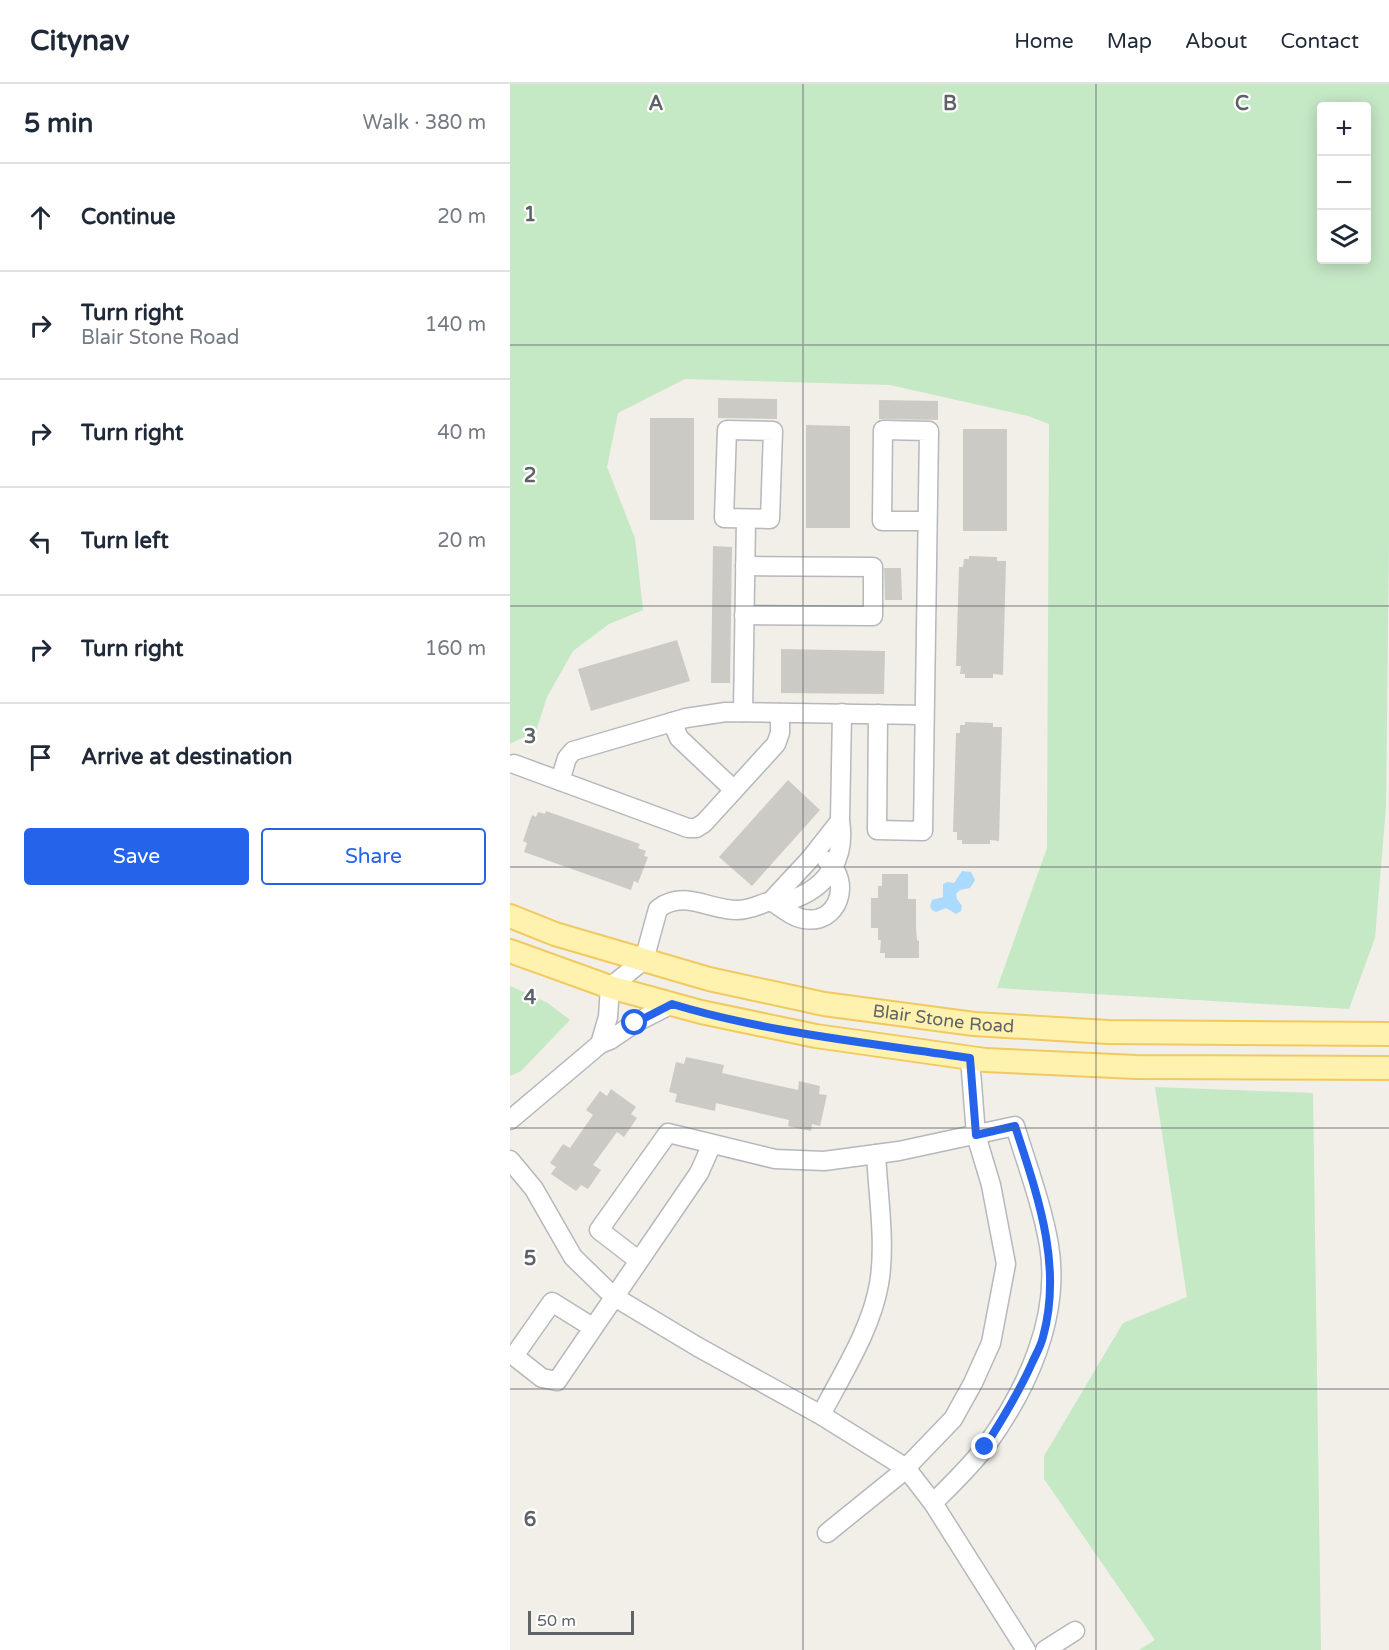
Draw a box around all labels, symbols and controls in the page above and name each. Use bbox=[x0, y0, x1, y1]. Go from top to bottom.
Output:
text: Citynav bbox=[30, 24, 129, 58]
text: Home bbox=[1014, 29, 1074, 54]
text: Map bbox=[1107, 29, 1152, 54]
text: About bbox=[1185, 29, 1247, 54]
text: Contact bbox=[1280, 29, 1359, 54]
text: A bbox=[649, 92, 664, 116]
text: B bbox=[943, 92, 957, 116]
text: C bbox=[1235, 92, 1249, 116]
map controls bbox=[1317, 102, 1371, 264]
button: + bbox=[1317, 102, 1371, 156]
text: 5 min bbox=[24, 108, 93, 139]
text: Walk · 380 m bbox=[363, 111, 486, 135]
button: − bbox=[1317, 156, 1371, 210]
icon: ahead bbox=[24, 201, 57, 234]
text: 1 bbox=[524, 203, 536, 227]
text: Continue bbox=[81, 204, 176, 230]
text: 20 m bbox=[437, 205, 486, 229]
button: layers bbox=[1317, 210, 1371, 264]
text: Turn right bbox=[81, 300, 183, 326]
icon: right bbox=[24, 309, 57, 342]
text: 140 m bbox=[425, 313, 486, 337]
text: Blair Stone Road bbox=[81, 326, 239, 350]
icon: right bbox=[24, 417, 57, 450]
text: Turn right bbox=[81, 420, 183, 446]
text: 40 m bbox=[437, 421, 486, 445]
text: 2 bbox=[524, 464, 536, 488]
icon: left bbox=[24, 525, 57, 558]
text: Turn left bbox=[81, 528, 169, 554]
text: 20 m bbox=[437, 529, 486, 553]
icon: right bbox=[24, 633, 57, 666]
text: Turn right bbox=[81, 636, 183, 662]
text: 160 m bbox=[425, 637, 486, 661]
text: 3 bbox=[524, 725, 536, 749]
icon: arrive bbox=[24, 741, 57, 774]
text: Arrive at destination bbox=[81, 744, 292, 770]
button: Save bbox=[24, 828, 249, 885]
button: Share bbox=[261, 828, 486, 885]
text: 4 bbox=[524, 986, 537, 1010]
street label: Blair Stone Road bbox=[871, 1000, 1015, 1037]
route start bbox=[621, 1009, 647, 1035]
text: 5 bbox=[524, 1247, 536, 1271]
route end bbox=[971, 1433, 997, 1459]
text: 6 bbox=[524, 1508, 536, 1532]
scale bar bbox=[528, 1608, 634, 1636]
text: 50 m bbox=[537, 1611, 576, 1631]

